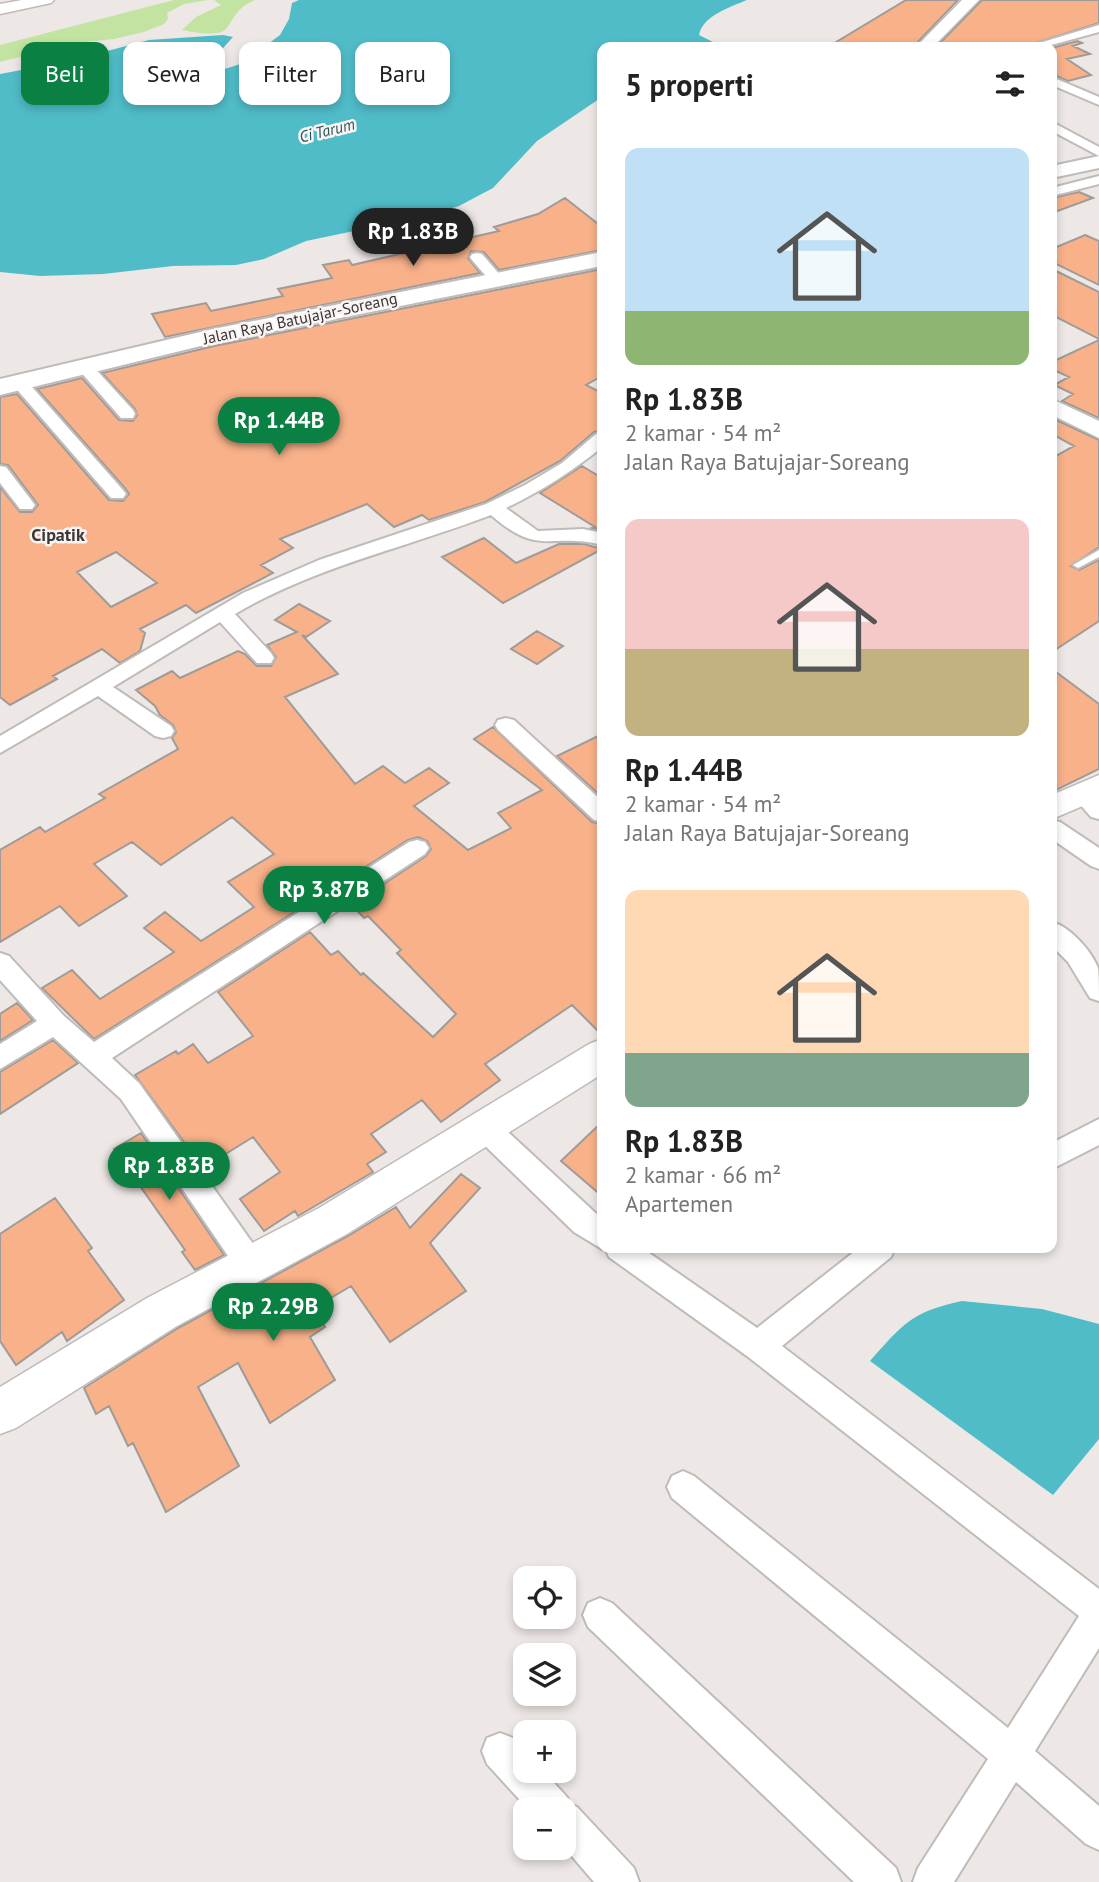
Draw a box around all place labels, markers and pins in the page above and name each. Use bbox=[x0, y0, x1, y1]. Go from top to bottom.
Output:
pin: Rp 1.83B bbox=[341, 208, 485, 268]
pin: Rp 1.44B bbox=[207, 398, 351, 457]
pin: Rp 3.87B bbox=[252, 866, 396, 926]
pin: Rp 1.83B bbox=[97, 1142, 241, 1202]
pin: Rp 2.29B bbox=[201, 1284, 345, 1343]

